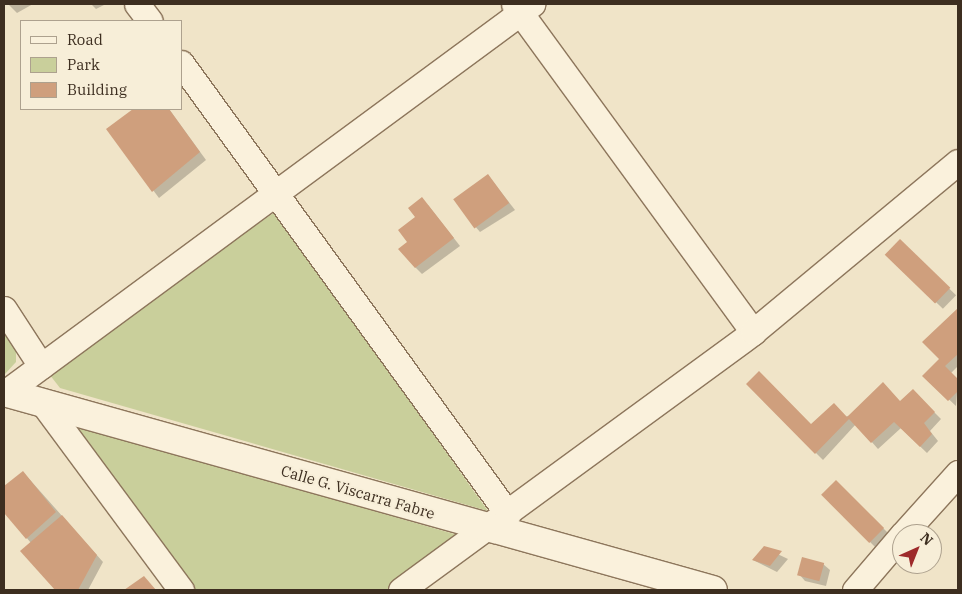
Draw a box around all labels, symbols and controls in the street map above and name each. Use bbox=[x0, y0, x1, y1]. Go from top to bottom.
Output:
legend bbox=[20, 20, 182, 110]
text: Road bbox=[67, 30, 103, 49]
text: Park bbox=[67, 55, 100, 74]
text: Building bbox=[67, 80, 127, 99]
street label: Calle G. Viscarra Fabre bbox=[279, 461, 437, 523]
north arrow bbox=[892, 524, 942, 574]
text: N bbox=[916, 529, 937, 549]

